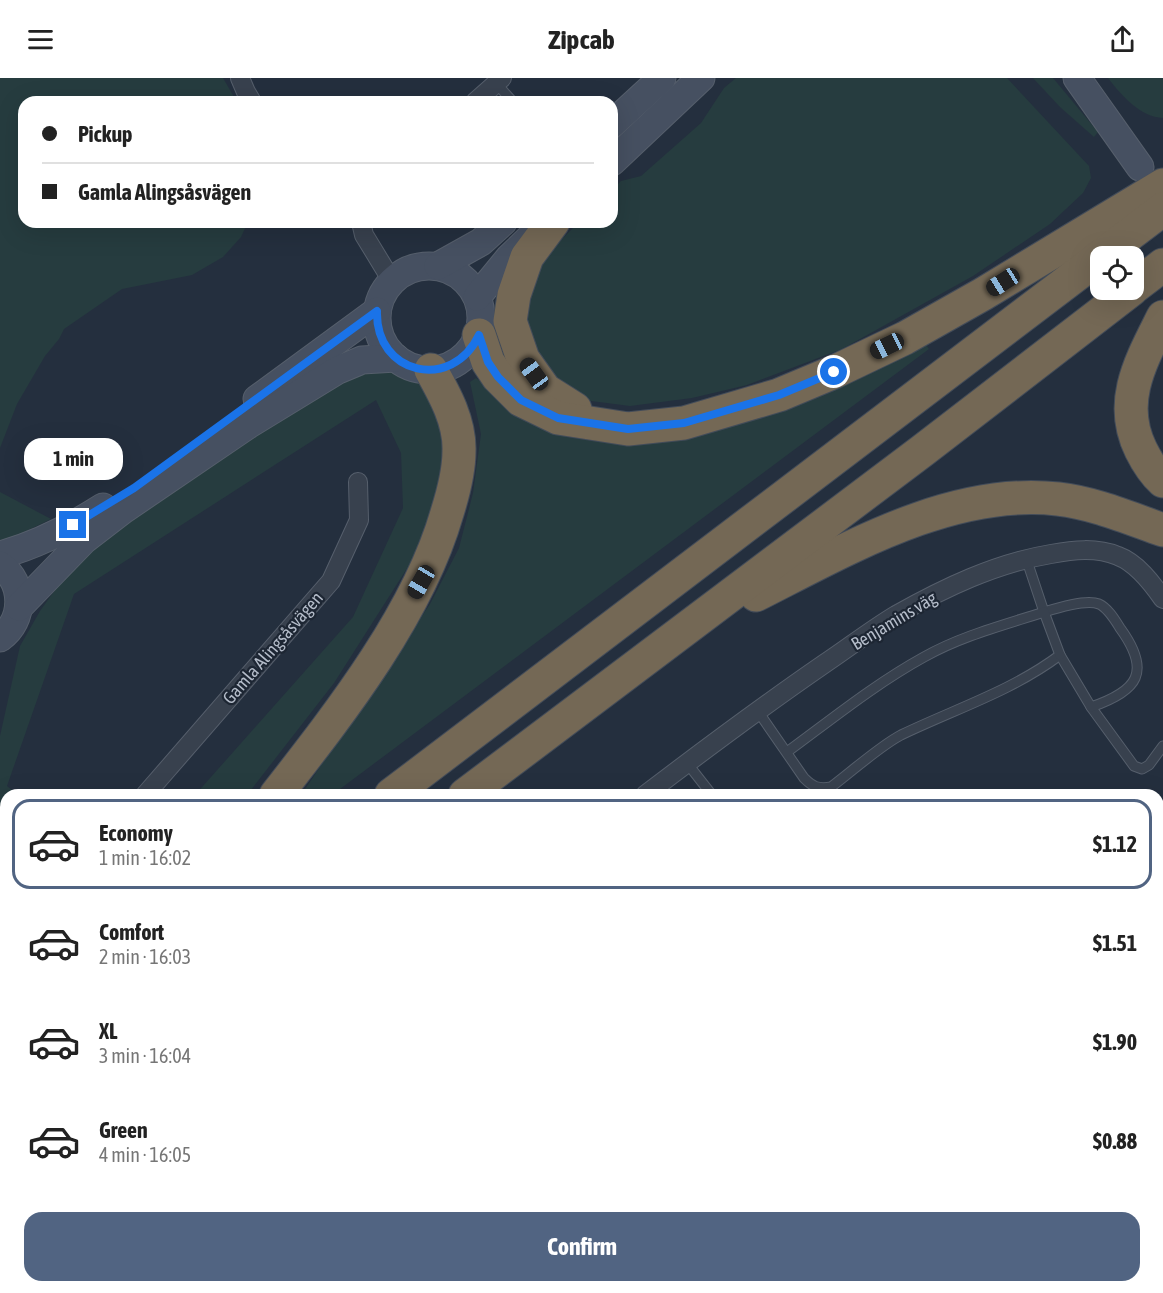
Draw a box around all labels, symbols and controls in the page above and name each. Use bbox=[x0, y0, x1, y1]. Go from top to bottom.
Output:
icon: menu bbox=[24, 23, 57, 56]
icon: share bbox=[1106, 23, 1139, 56]
text: Zipcab bbox=[548, 24, 615, 55]
text: Pickup bbox=[78, 121, 133, 147]
text: Gamla Alingsåsvägen bbox=[78, 179, 251, 205]
map controls bbox=[1090, 246, 1144, 300]
button: locate bbox=[1090, 246, 1144, 300]
car bbox=[983, 265, 1023, 299]
car bbox=[867, 330, 907, 362]
car bbox=[516, 354, 552, 394]
route start bbox=[820, 358, 847, 385]
callout: 1 min bbox=[23, 438, 122, 480]
text: 1 min bbox=[53, 447, 94, 470]
route end bbox=[59, 511, 86, 538]
car bbox=[404, 562, 438, 602]
street label: Gamla Alingsåsvägen bbox=[218, 587, 327, 708]
street label: Benjamins väg bbox=[847, 587, 940, 654]
icon: car bbox=[27, 817, 81, 871]
text: Economy bbox=[99, 820, 173, 846]
text: $1.12 bbox=[1093, 831, 1137, 857]
text: 1 min · 16:02 bbox=[99, 846, 191, 869]
icon: car bbox=[27, 916, 81, 970]
text: Comfort bbox=[99, 919, 164, 945]
text: $1.51 bbox=[1093, 930, 1137, 956]
text: 2 min · 16:03 bbox=[99, 945, 191, 968]
icon: car bbox=[27, 1015, 81, 1069]
text: XL bbox=[99, 1018, 117, 1044]
text: $1.90 bbox=[1093, 1029, 1137, 1055]
text: 3 min · 16:04 bbox=[99, 1044, 191, 1067]
icon: car bbox=[27, 1114, 81, 1168]
text: Green bbox=[99, 1117, 148, 1143]
text: $0.88 bbox=[1093, 1128, 1137, 1154]
text: 4 min · 16:05 bbox=[99, 1143, 191, 1166]
button: Confirm bbox=[24, 1212, 1140, 1281]

